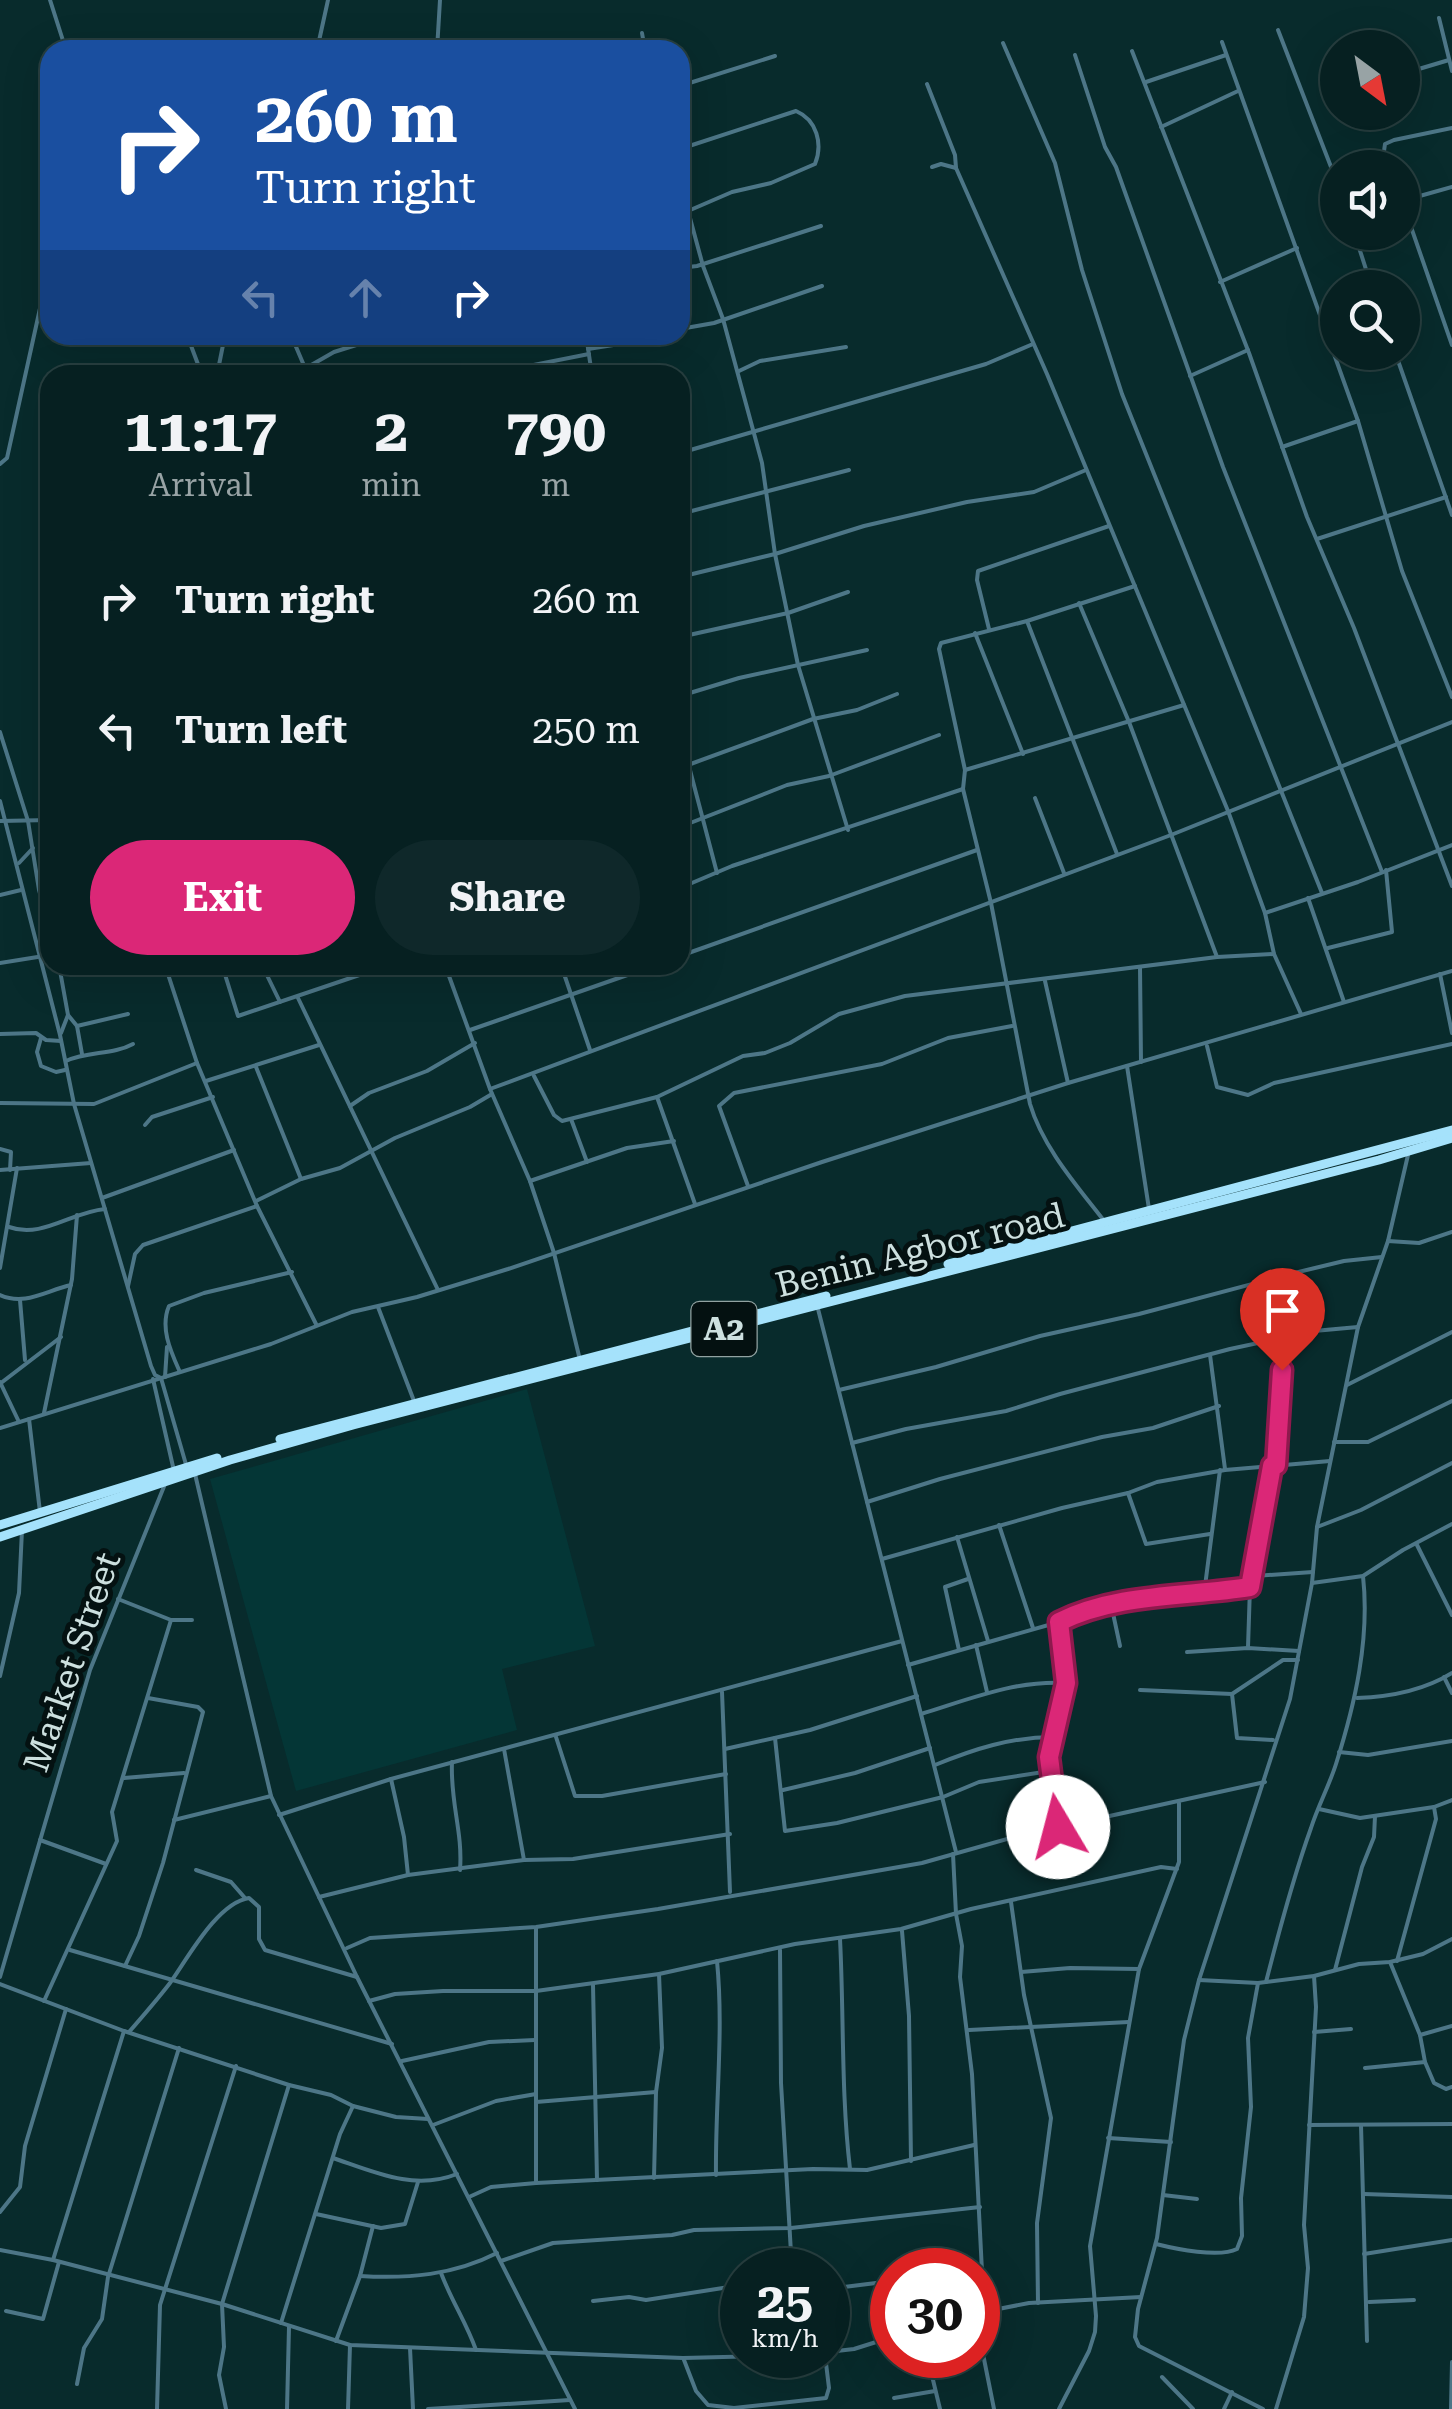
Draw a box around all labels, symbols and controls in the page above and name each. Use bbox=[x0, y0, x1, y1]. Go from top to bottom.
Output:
north arrow bbox=[1320, 30, 1420, 130]
map controls bbox=[1320, 30, 1420, 370]
text: 260 m bbox=[255, 77, 458, 159]
icon: right bbox=[90, 80, 220, 210]
button: sound bbox=[1320, 150, 1420, 250]
text: Turn right bbox=[255, 161, 476, 214]
icon: left bbox=[233, 270, 288, 325]
icon: ahead bbox=[338, 270, 393, 325]
icon: right bbox=[443, 270, 498, 325]
button: search bbox=[1320, 270, 1420, 370]
text: 11:17 bbox=[124, 395, 277, 466]
text: 2 bbox=[374, 395, 408, 466]
text: 790 bbox=[505, 395, 606, 466]
text: Arrival bbox=[149, 466, 253, 504]
text: min bbox=[361, 466, 421, 504]
text: m bbox=[541, 466, 570, 504]
icon: right bbox=[90, 573, 145, 628]
text: Turn right bbox=[175, 578, 374, 622]
text: 260 m bbox=[532, 578, 640, 622]
icon: left bbox=[90, 703, 145, 758]
text: Turn left bbox=[175, 708, 347, 752]
text: 250 m bbox=[532, 708, 640, 752]
button: Exit bbox=[90, 840, 355, 955]
button: Share bbox=[375, 840, 640, 955]
street label: Benin Agbor road bbox=[771, 1195, 1069, 1306]
pin bbox=[1240, 1268, 1325, 1371]
icon: arrive bbox=[1255, 1283, 1310, 1338]
road number: A2 bbox=[692, 1302, 756, 1356]
street label: Market Street bbox=[16, 1547, 129, 1777]
position arrow bbox=[1006, 1775, 1110, 1879]
speed limit sign: 30 bbox=[870, 2248, 1000, 2378]
text: 25 bbox=[757, 2272, 813, 2330]
text: km/h bbox=[752, 2324, 818, 2353]

